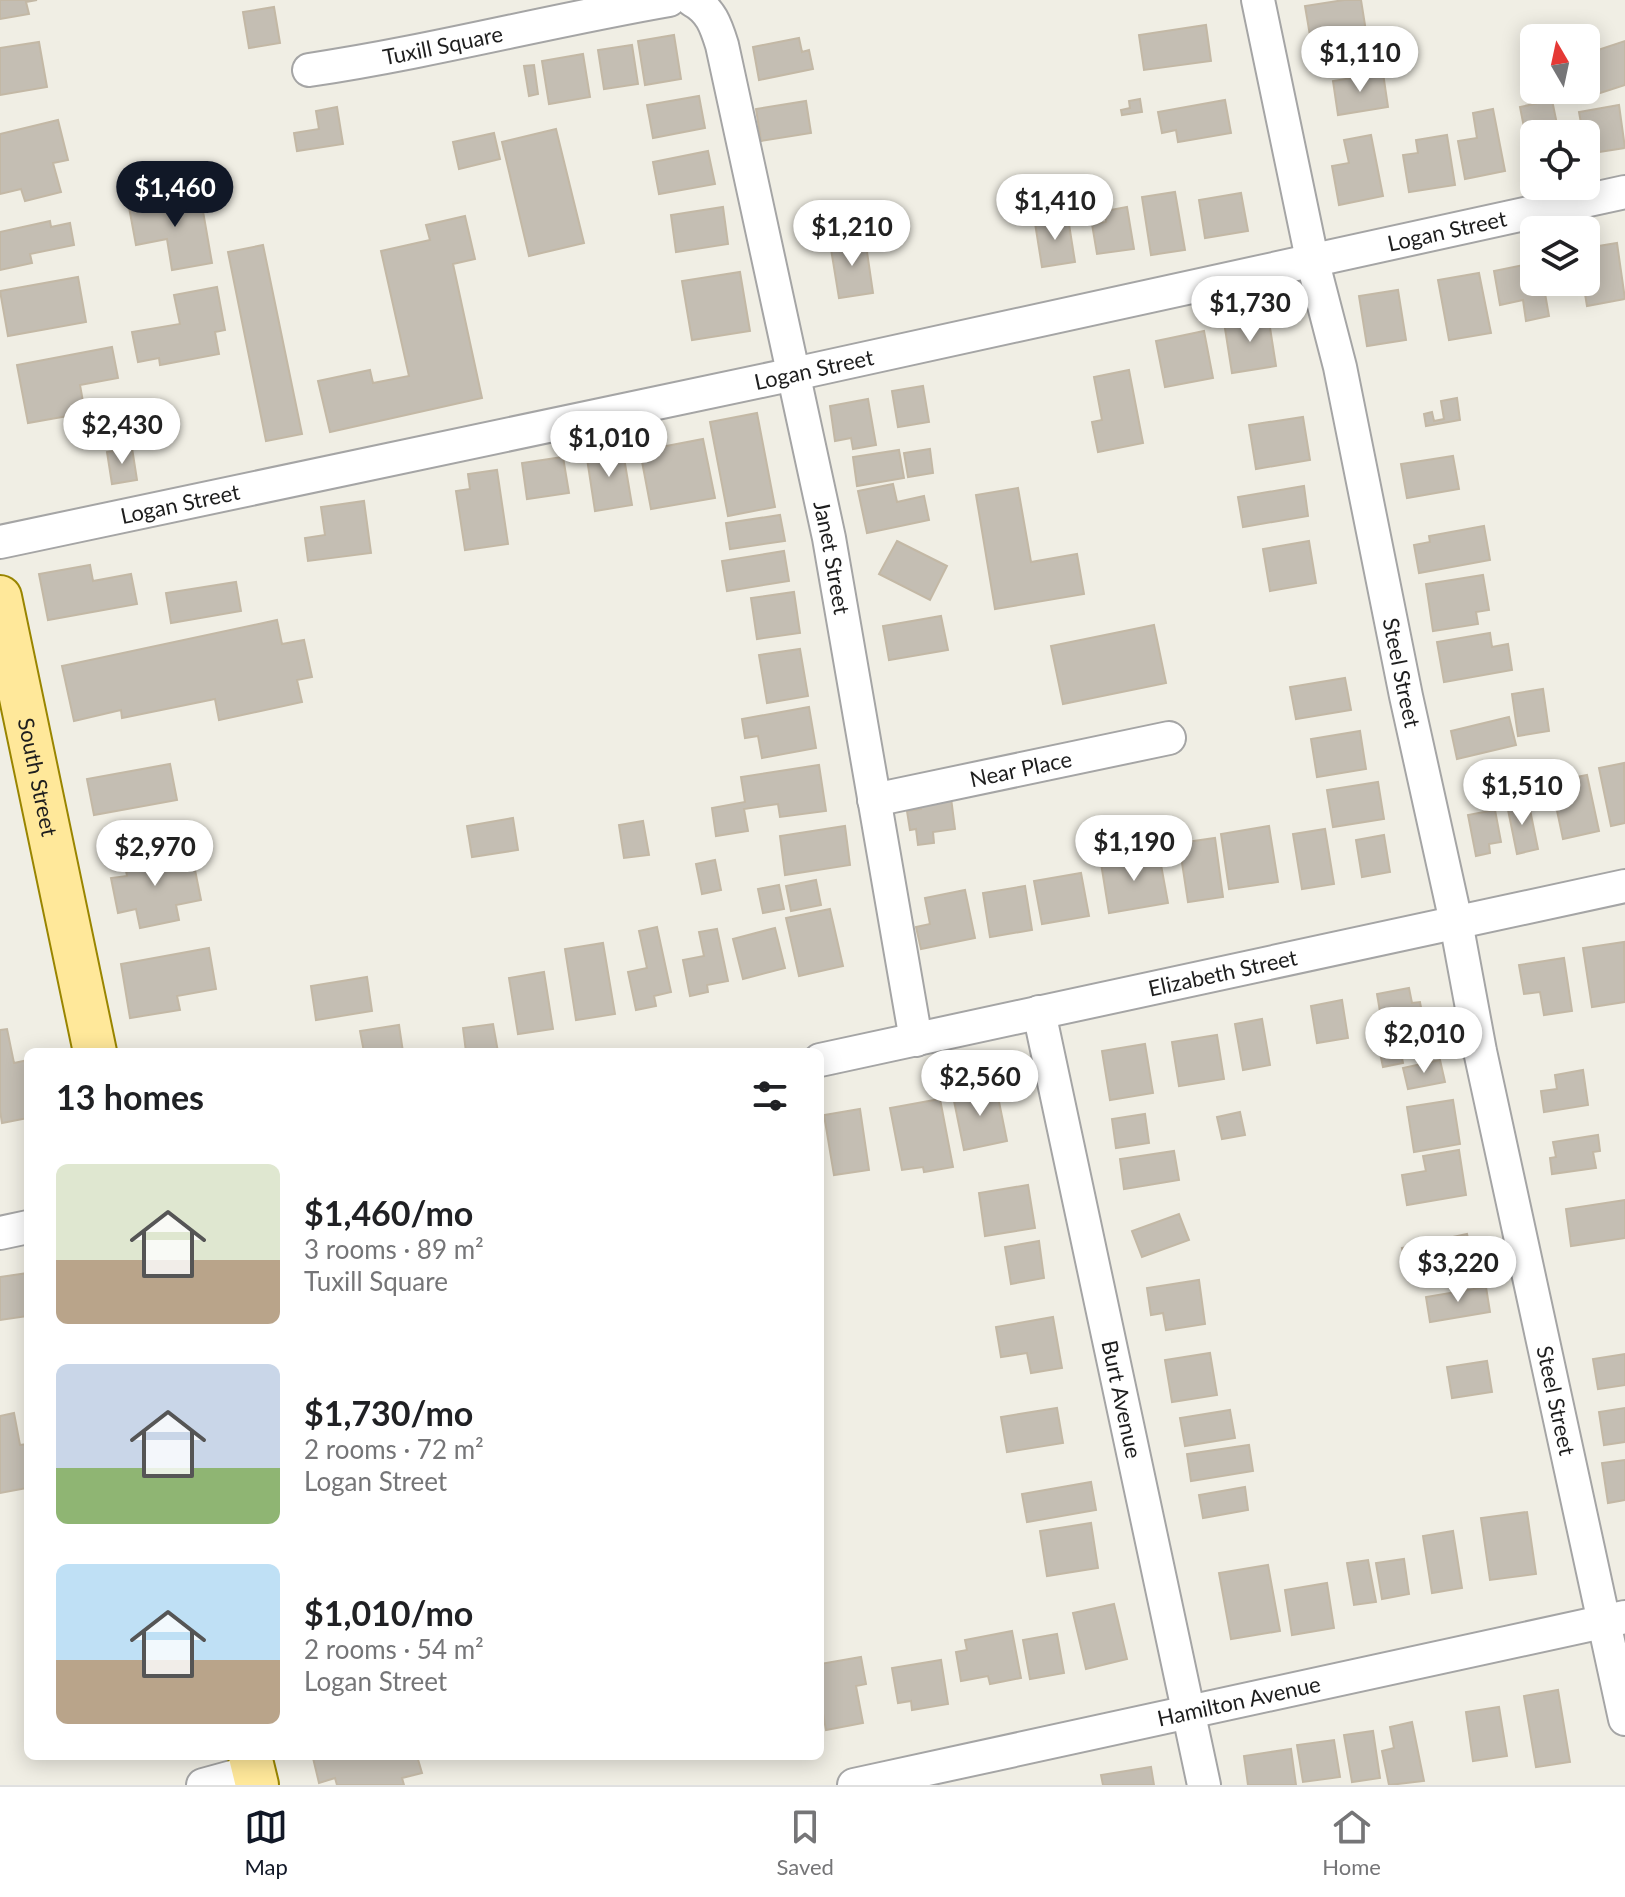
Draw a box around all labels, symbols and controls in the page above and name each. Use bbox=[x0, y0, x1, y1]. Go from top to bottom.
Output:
street label: Tuxill Square bbox=[380, 20, 505, 70]
north arrow bbox=[1520, 24, 1600, 104]
map controls bbox=[1520, 24, 1600, 296]
pin: $1,110 bbox=[1295, 26, 1425, 94]
text: $1,110 bbox=[1319, 36, 1401, 68]
button: locate bbox=[1520, 120, 1600, 200]
pin: $1,460 bbox=[110, 161, 240, 229]
text: $1,460 bbox=[134, 171, 216, 203]
pin: $1,410 bbox=[990, 174, 1120, 242]
text: $1,410 bbox=[1014, 184, 1096, 216]
pin: $1,210 bbox=[787, 200, 917, 268]
street label: Logan Street bbox=[1385, 204, 1509, 257]
text: $1,210 bbox=[811, 210, 893, 242]
button: layers bbox=[1520, 216, 1600, 296]
pin: $1,730 bbox=[1185, 276, 1315, 344]
text: $1,730 bbox=[1209, 286, 1291, 318]
street label: Logan Street bbox=[752, 343, 876, 395]
pin: $2,430 bbox=[57, 398, 187, 466]
text: $2,430 bbox=[81, 408, 163, 440]
pin: $1,010 bbox=[544, 411, 674, 479]
text: $1,010 bbox=[568, 421, 650, 453]
street label: Logan Street bbox=[118, 478, 242, 529]
street label: Janet Street bbox=[808, 498, 856, 616]
street label: Steel Street bbox=[1378, 615, 1427, 730]
street label: South Street bbox=[13, 715, 64, 839]
street label: Near Place bbox=[967, 745, 1074, 793]
pin: $1,510 bbox=[1457, 759, 1587, 827]
text: $1,510 bbox=[1481, 769, 1563, 801]
pin: $1,190 bbox=[1069, 815, 1199, 883]
pin: $2,970 bbox=[90, 820, 220, 888]
text: $1,190 bbox=[1093, 825, 1175, 857]
text: $2,970 bbox=[114, 830, 196, 862]
street label: Elizabeth Street bbox=[1146, 943, 1300, 1002]
pin: $2,010 bbox=[1359, 1007, 1489, 1075]
text: $2,010 bbox=[1383, 1017, 1465, 1049]
pin: $2,560 bbox=[915, 1050, 1045, 1118]
text: $2,560 bbox=[939, 1060, 1021, 1092]
icon: filters bbox=[748, 1074, 792, 1118]
text: 13 homes bbox=[56, 1076, 204, 1117]
text: $1,460/mo bbox=[304, 1192, 473, 1233]
icon: home bbox=[120, 1196, 216, 1292]
text: 3 rooms · 89 m² bbox=[304, 1233, 484, 1265]
pin: $3,220 bbox=[1393, 1236, 1523, 1304]
text: $3,220 bbox=[1417, 1246, 1499, 1278]
text: Tuxill Square bbox=[304, 1265, 448, 1297]
street label: Burt Avenue bbox=[1096, 1338, 1148, 1461]
street label: Steel Street bbox=[1531, 1343, 1581, 1458]
text: $1,730/mo bbox=[304, 1392, 473, 1433]
icon: home bbox=[120, 1396, 216, 1492]
text: 2 rooms · 72 m² bbox=[304, 1433, 484, 1465]
text: Logan Street bbox=[304, 1465, 447, 1497]
text: $1,010/mo bbox=[304, 1592, 473, 1633]
icon: home bbox=[120, 1596, 216, 1692]
text: 2 rooms · 54 m² bbox=[304, 1633, 484, 1665]
text: Logan Street bbox=[304, 1665, 447, 1697]
street label: Hamilton Avenue bbox=[1155, 1670, 1323, 1732]
tab: Map bbox=[244, 1805, 288, 1880]
tab: Saved bbox=[776, 1805, 834, 1880]
tab: Home bbox=[1322, 1805, 1381, 1880]

